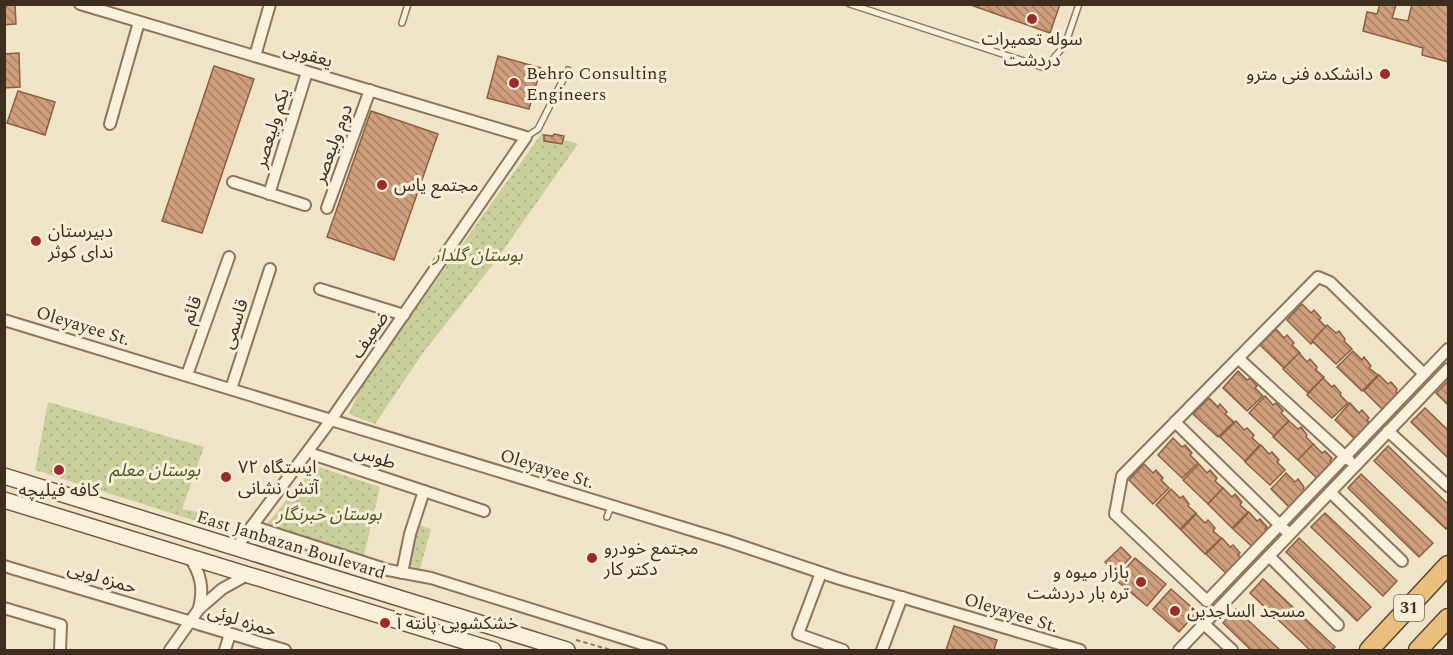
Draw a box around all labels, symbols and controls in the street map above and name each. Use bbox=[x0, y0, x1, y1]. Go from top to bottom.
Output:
marker: سوله تعمیرات دردشت bbox=[1025, 12, 1039, 26]
place label: سوله تعمیرات دردشت bbox=[981, 26, 1083, 74]
street label: یعقوبی bbox=[280, 35, 336, 75]
place label: Behro Consulting Engineers bbox=[526, 60, 667, 108]
place label: دانشکده فنی مترو bbox=[1246, 61, 1373, 88]
marker: دانشکده فنی مترو bbox=[1378, 67, 1392, 81]
marker: Behro Consulting Engineers bbox=[507, 76, 521, 90]
street label: یکم ولیعصر bbox=[247, 85, 297, 172]
street label: دوم ولیعصر bbox=[306, 100, 360, 188]
place label: مجتمع یاس bbox=[394, 172, 478, 199]
marker: مجتمع یاس bbox=[375, 178, 389, 192]
place label: دبیرستان ندای کوثر bbox=[47, 218, 113, 266]
marker: دبیرستان ندای کوثر bbox=[29, 234, 43, 248]
park label: بوستان گلدار bbox=[431, 242, 523, 269]
street label: قائم bbox=[174, 292, 210, 328]
street label: قاسمی bbox=[214, 296, 256, 352]
street label: Oleyayee St. bbox=[33, 299, 133, 353]
street label: ضعیف bbox=[344, 306, 396, 364]
street label: طوس bbox=[351, 437, 399, 477]
street label: Oleyayee St. bbox=[497, 442, 597, 496]
place label: ایستگاه ۷۲ آتش نشانی bbox=[238, 454, 319, 502]
park label: بوستان معلم bbox=[109, 457, 200, 484]
marker: کافه فیلیچه bbox=[52, 463, 66, 477]
marker: ایستگاه ۷۲ آتش نشانی bbox=[219, 470, 233, 484]
place label: کافه فیلیچه bbox=[18, 477, 100, 504]
park label: بوستان خبرنگار bbox=[274, 501, 382, 528]
street label: East Janbazan Boulevard bbox=[193, 503, 389, 587]
place label: مجتمع خودرو دکتر کار bbox=[603, 535, 698, 583]
marker: مجتمع خودرو دکتر کار bbox=[585, 551, 599, 565]
street label: حمزه لویی bbox=[64, 555, 140, 601]
place label: بازار میوه و تره بار دردشت bbox=[1027, 559, 1129, 607]
marker: بازار میوه و تره بار دردشت bbox=[1134, 575, 1148, 589]
street label: Oleyayee St. bbox=[961, 586, 1061, 640]
road number: 31 bbox=[1394, 595, 1424, 621]
street label: حمزه لوئی bbox=[204, 598, 280, 644]
place label: مسجد الساجدین bbox=[1187, 598, 1306, 625]
marker: مسجد الساجدین bbox=[1168, 604, 1182, 618]
place label: خشکشویی پانته آ bbox=[396, 610, 519, 637]
marker: خشکشویی پانته آ bbox=[378, 616, 392, 630]

